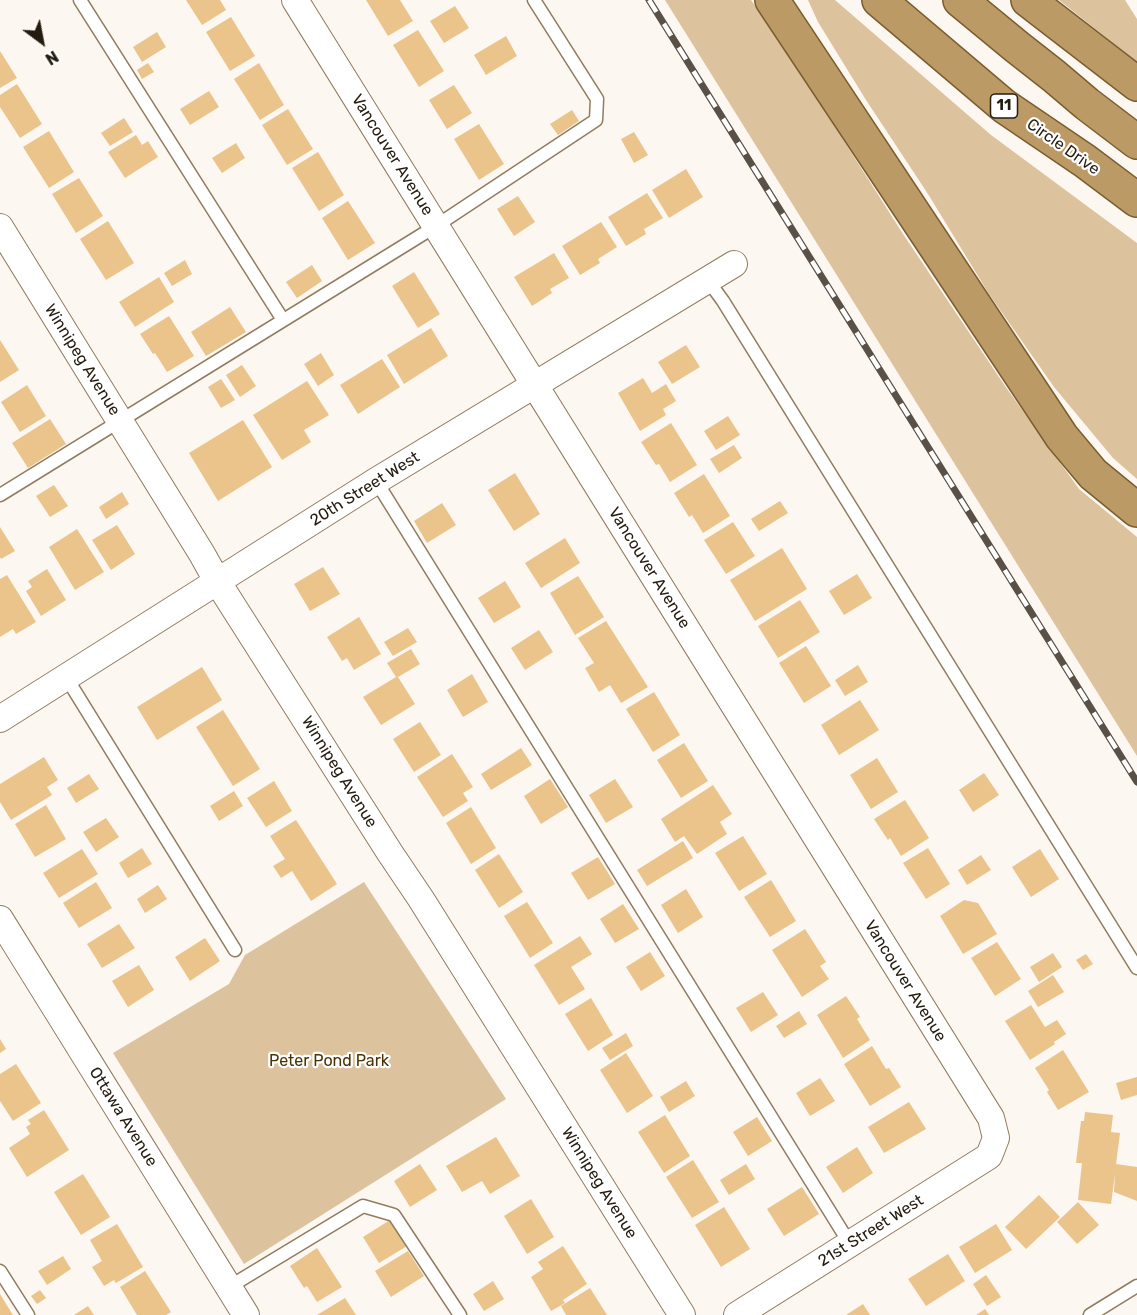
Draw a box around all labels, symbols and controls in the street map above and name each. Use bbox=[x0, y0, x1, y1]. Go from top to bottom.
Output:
north arrow bbox=[12, 12, 72, 72]
text: N bbox=[42, 47, 62, 69]
street label: Vancouver Avenue bbox=[347, 91, 437, 219]
road number: 11 bbox=[990, 94, 1018, 118]
street label: Circle Drive bbox=[1023, 115, 1103, 179]
street label: Winnipeg Avenue bbox=[40, 301, 124, 419]
street label: 20th Street West bbox=[307, 448, 423, 530]
street label: Vancouver Avenue bbox=[604, 504, 694, 632]
street label: Winnipeg Avenue bbox=[297, 713, 381, 831]
street label: Vancouver Avenue bbox=[860, 917, 950, 1045]
park label: Peter Pond Park bbox=[269, 1051, 389, 1071]
street label: Ottawa Avenue bbox=[85, 1064, 161, 1170]
street label: Winnipeg Avenue bbox=[557, 1124, 641, 1242]
street label: 21st Street West bbox=[815, 1191, 927, 1271]

